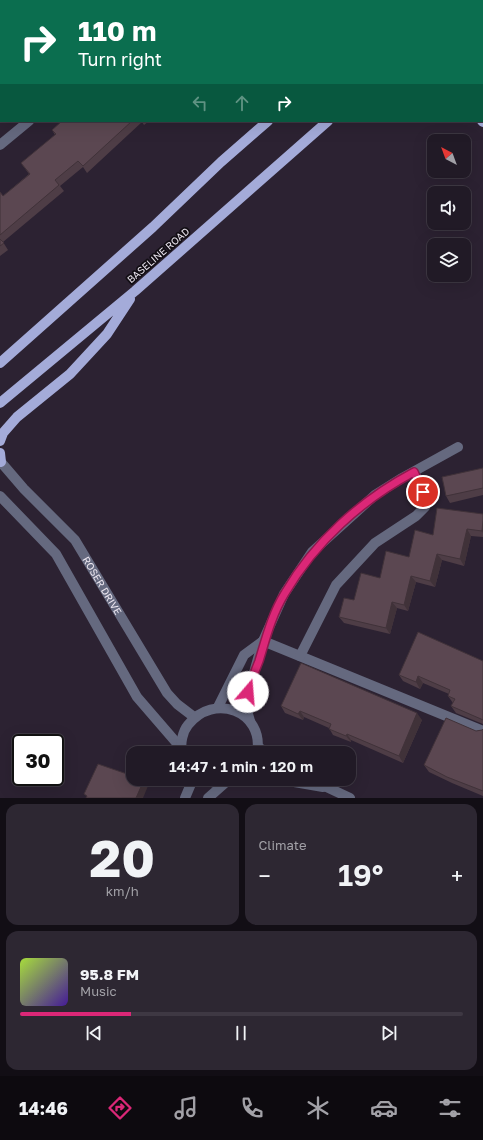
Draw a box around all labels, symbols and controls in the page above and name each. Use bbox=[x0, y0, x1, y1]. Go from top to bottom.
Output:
text: 110 m bbox=[78, 14, 157, 47]
icon: right bbox=[12, 16, 64, 68]
text: Turn right bbox=[78, 48, 162, 70]
icon: left bbox=[189, 92, 211, 114]
icon: ahead bbox=[231, 92, 253, 114]
icon: right bbox=[273, 92, 295, 114]
north arrow bbox=[427, 134, 471, 178]
map controls bbox=[427, 134, 471, 282]
button: sound bbox=[427, 186, 471, 230]
street label: BASELINE ROAD bbox=[125, 225, 191, 285]
button: layers bbox=[427, 238, 471, 282]
pin bbox=[406, 475, 440, 509]
icon: arrive bbox=[412, 481, 434, 503]
street label: ROSER DRIVE bbox=[80, 554, 124, 617]
position arrow bbox=[227, 671, 269, 713]
speed limit sign: 30 bbox=[12, 734, 64, 786]
text: 14:47 · 1 min · 120 m bbox=[169, 757, 313, 775]
text: 20 bbox=[89, 826, 155, 888]
text: Climate bbox=[259, 837, 306, 853]
text: 19° bbox=[338, 857, 384, 893]
text: − bbox=[259, 862, 271, 889]
text: + bbox=[451, 862, 463, 889]
text: km/h bbox=[106, 883, 139, 899]
text: 95.8 FM bbox=[80, 965, 139, 983]
text: Music bbox=[80, 983, 117, 999]
icon: previous bbox=[83, 1022, 105, 1044]
icon: pause bbox=[230, 1022, 252, 1044]
icon: next bbox=[378, 1022, 400, 1044]
icon: directions bbox=[106, 1094, 134, 1122]
icon: music bbox=[172, 1094, 200, 1122]
icon: phone bbox=[238, 1094, 266, 1122]
icon: climate bbox=[304, 1094, 332, 1122]
icon: car bbox=[370, 1094, 398, 1122]
icon: filters bbox=[436, 1094, 464, 1122]
text: 14:46 bbox=[19, 1097, 68, 1119]

